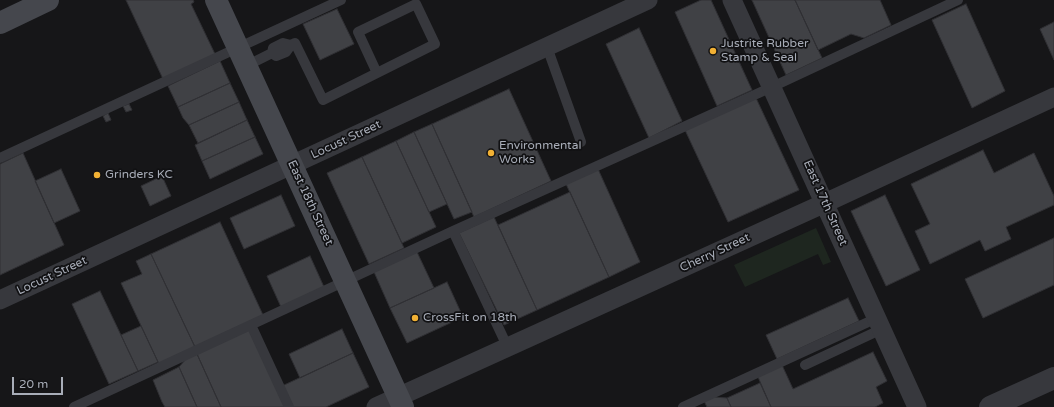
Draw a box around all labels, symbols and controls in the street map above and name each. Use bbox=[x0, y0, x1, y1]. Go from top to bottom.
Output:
place label: Justrite Rubber Stamp & Seal bbox=[721, 37, 809, 65]
marker: Justrite Rubber Stamp & Seal bbox=[708, 46, 718, 56]
street label: Locust Street bbox=[309, 117, 383, 163]
place label: Environmental Works bbox=[499, 139, 581, 167]
marker: Environmental Works bbox=[486, 148, 496, 158]
street label: East 18th Street bbox=[284, 158, 336, 248]
street label: East 17th Street bbox=[800, 158, 850, 248]
place label: Grinders KC bbox=[105, 168, 173, 182]
marker: Grinders KC bbox=[92, 170, 102, 180]
street label: Cherry Street bbox=[678, 231, 752, 275]
street label: Locust Street bbox=[15, 253, 89, 299]
place label: CrossFit on 18th bbox=[423, 311, 517, 325]
marker: CrossFit on 18th bbox=[410, 313, 420, 323]
scale bar bbox=[14, 369, 65, 395]
text: 20 m bbox=[19, 377, 48, 391]

